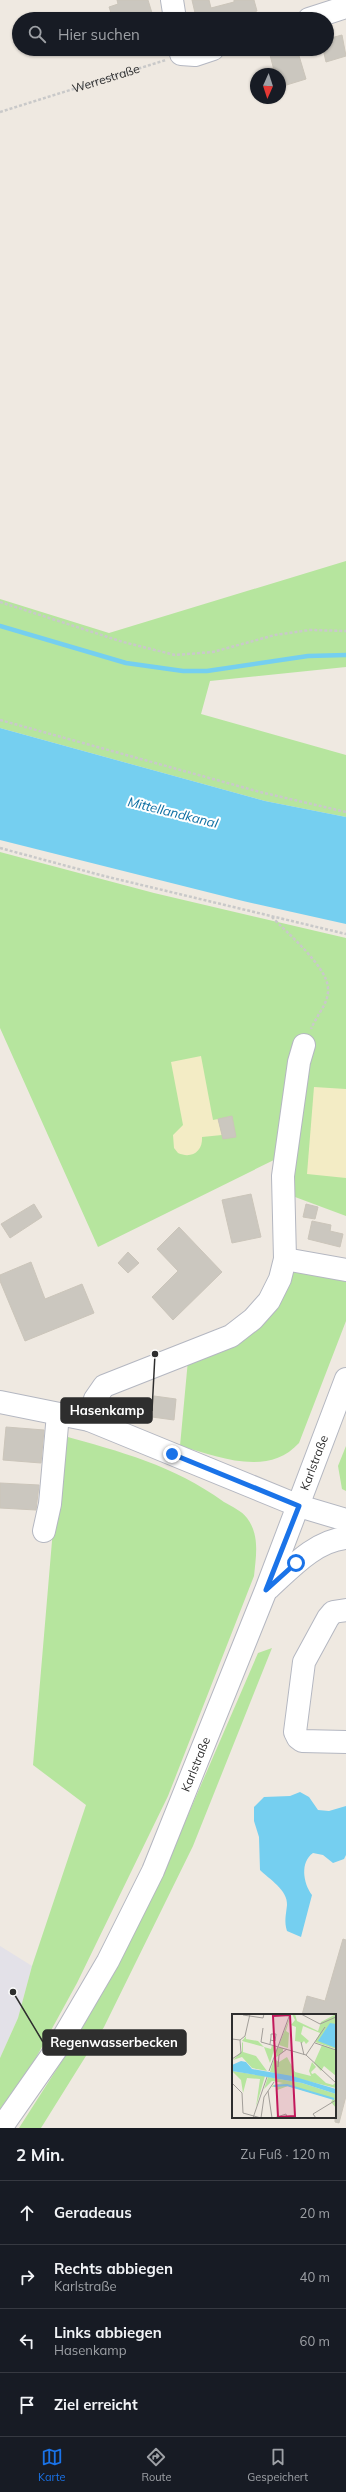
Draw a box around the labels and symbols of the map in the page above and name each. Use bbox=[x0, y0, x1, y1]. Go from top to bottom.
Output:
street label: Werrestraße bbox=[70, 61, 141, 96]
north arrow bbox=[250, 68, 286, 104]
water label: Mittellandkanal bbox=[126, 793, 221, 831]
callout: Hasenkamp bbox=[61, 1398, 152, 1423]
text: Hasenkamp bbox=[70, 1402, 144, 1418]
street label: Karlstraße bbox=[296, 1433, 331, 1492]
route end bbox=[163, 1445, 181, 1463]
route start bbox=[287, 1554, 305, 1572]
street label: Karlstraße bbox=[178, 1735, 213, 1794]
inset map bbox=[232, 2014, 336, 2118]
callout: Regenwasserbecken bbox=[43, 2030, 186, 2055]
text: Regenwasserbecken bbox=[50, 2034, 178, 2050]

